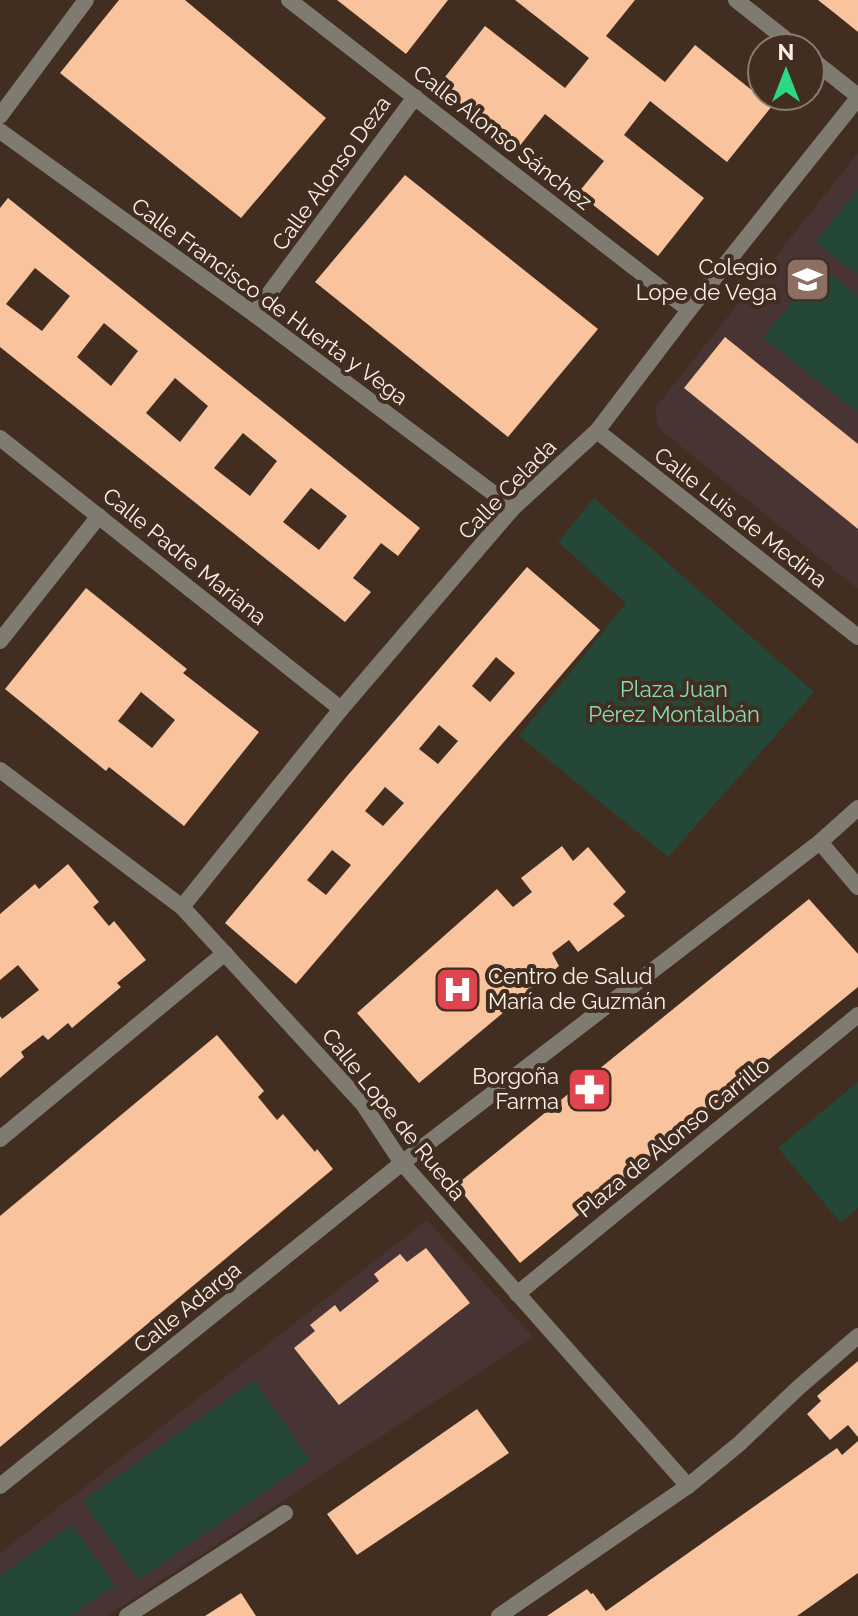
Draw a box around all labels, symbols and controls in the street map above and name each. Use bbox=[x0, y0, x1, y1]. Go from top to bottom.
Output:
north arrow bbox=[746, 32, 826, 112]
text: N bbox=[778, 39, 794, 65]
street label: Calle Alonso Sánchez bbox=[408, 59, 598, 215]
street label: Calle Alonso Deza bbox=[266, 91, 396, 255]
street label: Calle Francisco de Huerta y Vega bbox=[127, 192, 413, 410]
place label: Colegio Lope de Vega bbox=[636, 254, 777, 305]
school or university icon: Colegio Lope de Vega bbox=[784, 256, 832, 304]
street label: Calle Celada bbox=[453, 433, 561, 545]
street label: Calle Luis de Medina bbox=[649, 441, 833, 593]
street label: Calle Padre Mariana bbox=[98, 482, 272, 630]
park label: Plaza Juan Pérez Montalbán bbox=[588, 676, 760, 727]
place label: Centro de Salud María de Guzmán bbox=[488, 963, 666, 1014]
hospital icon: Centro de Salud María de Guzmán bbox=[433, 965, 481, 1013]
street label: Calle Lope de Rueda bbox=[317, 1023, 471, 1205]
street label: Plaza de Alonso Carrillo bbox=[572, 1051, 774, 1223]
place label: Borgoña Farma bbox=[472, 1063, 559, 1114]
pharmacy icon: Borgoña Farma bbox=[566, 1065, 614, 1113]
street label: Calle Adarga bbox=[128, 1256, 246, 1358]

